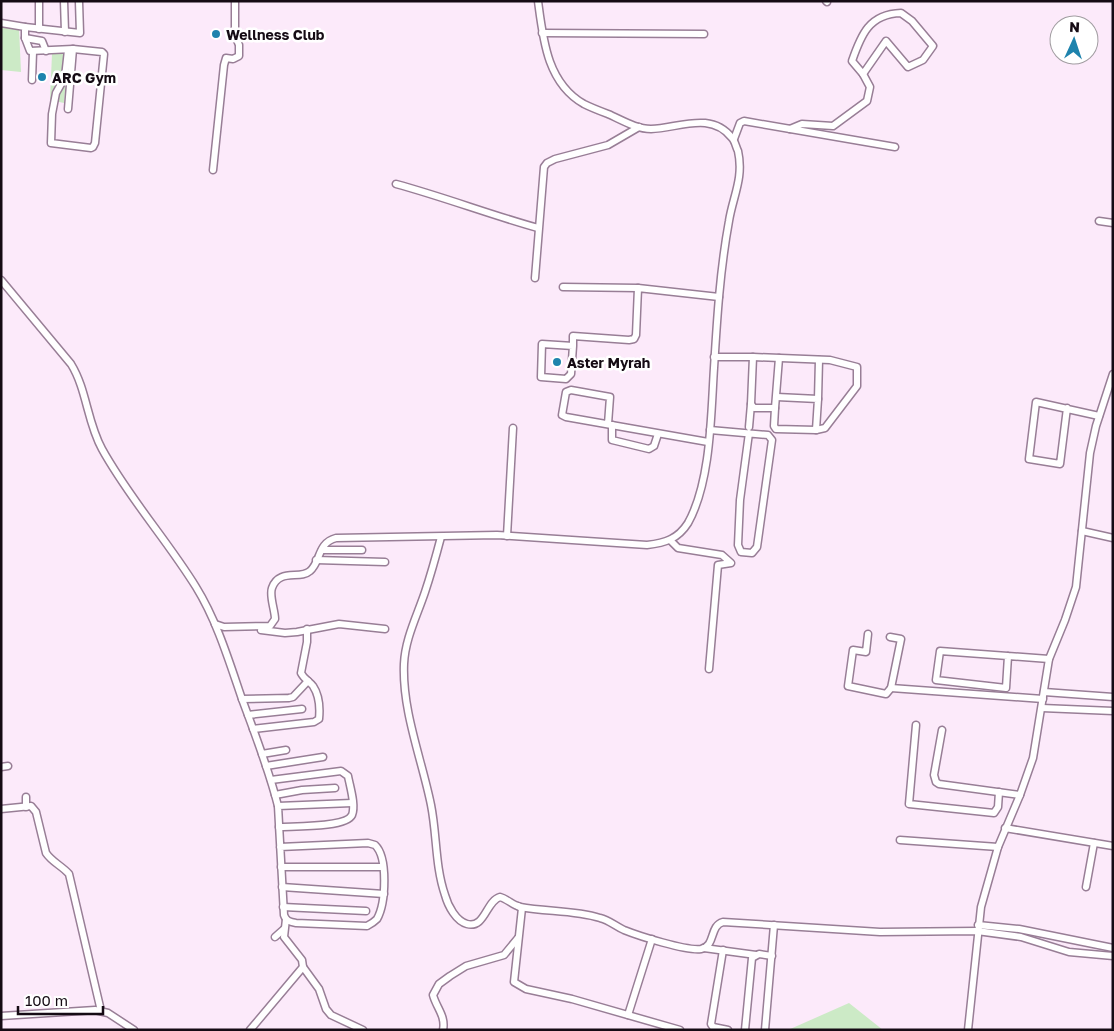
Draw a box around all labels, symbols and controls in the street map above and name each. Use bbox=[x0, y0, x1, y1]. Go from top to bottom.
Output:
north arrow bbox=[1049, 15, 1099, 65]
text: N bbox=[1069, 18, 1080, 35]
place label: Wellness Club bbox=[226, 26, 325, 43]
marker: Wellness Club bbox=[210, 28, 222, 40]
place label: ARC Gym bbox=[52, 69, 116, 86]
marker: ARC Gym bbox=[36, 71, 48, 83]
place label: Aster Myrah bbox=[567, 354, 650, 371]
marker: Aster Myrah bbox=[551, 356, 563, 368]
scale bar bbox=[18, 984, 102, 1016]
text: 100 m bbox=[25, 991, 68, 1009]

